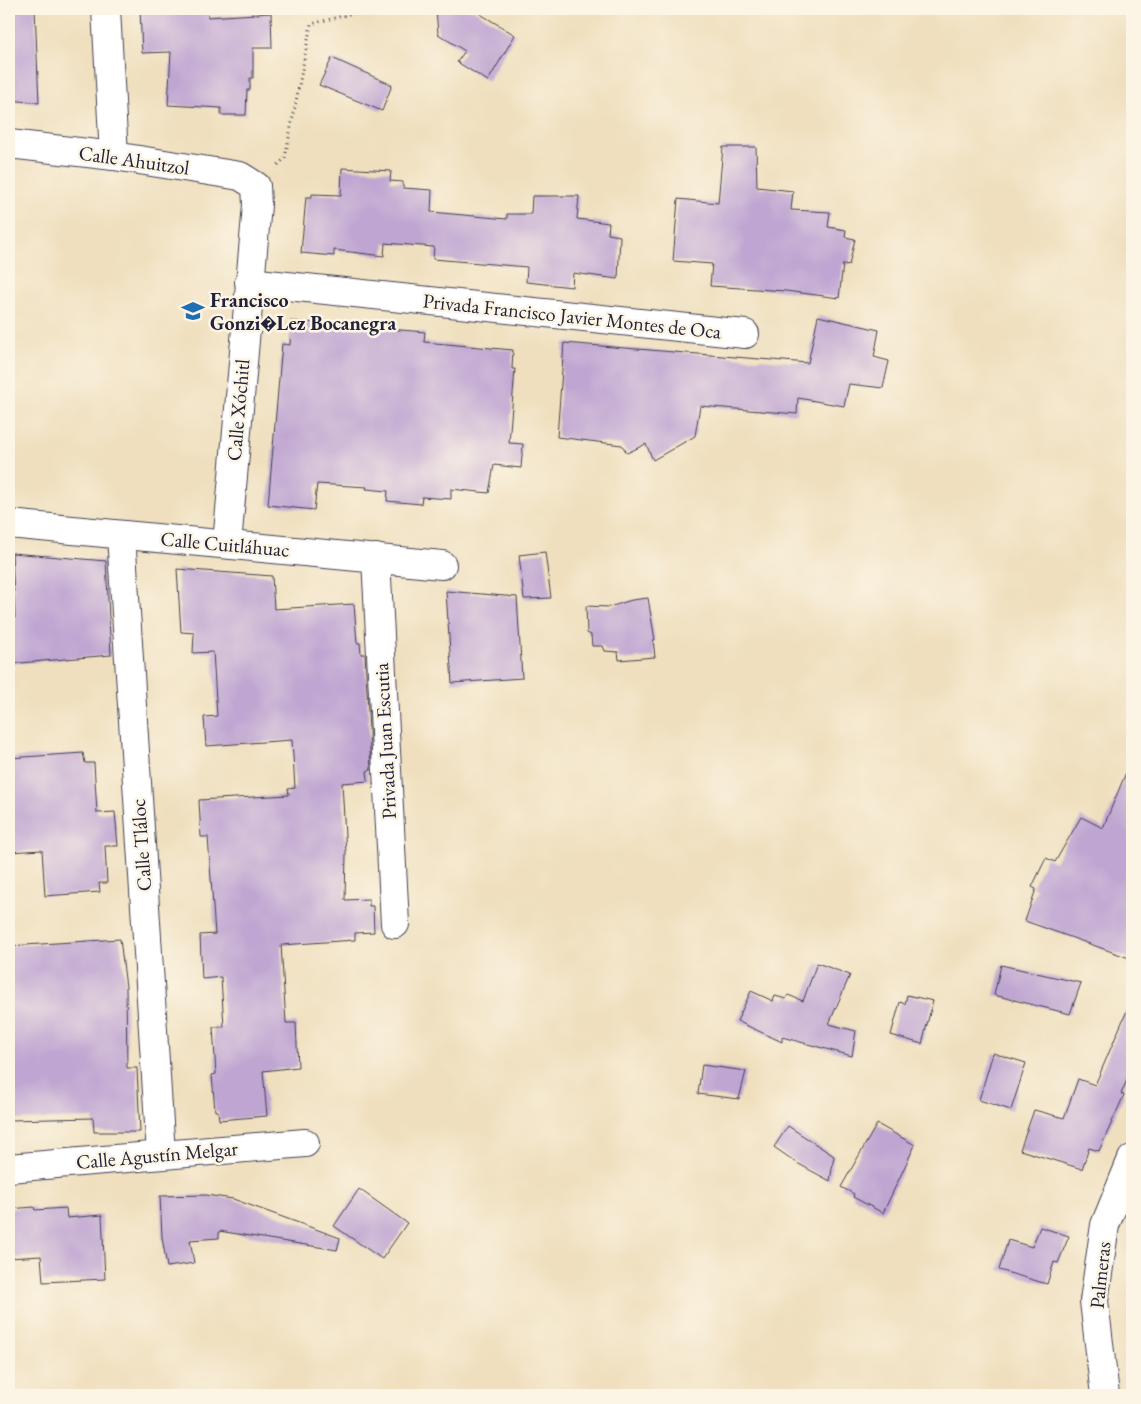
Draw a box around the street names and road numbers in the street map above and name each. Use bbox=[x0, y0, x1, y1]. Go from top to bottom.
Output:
street label: Calle Ahuitzol bbox=[77, 139, 191, 181]
street label: Privada Francisco Javier Montes de Oca bbox=[422, 287, 723, 345]
street label: Calle Xóchitl bbox=[221, 358, 255, 462]
street label: Calle Cuitláhuac bbox=[159, 525, 291, 563]
street label: Privada Juan Escutia bbox=[368, 662, 402, 820]
street label: Calle Tláloc bbox=[125, 798, 157, 892]
street label: Calle Agustín Melgar bbox=[75, 1135, 239, 1175]
street label: Palmeras bbox=[1084, 1240, 1116, 1310]

